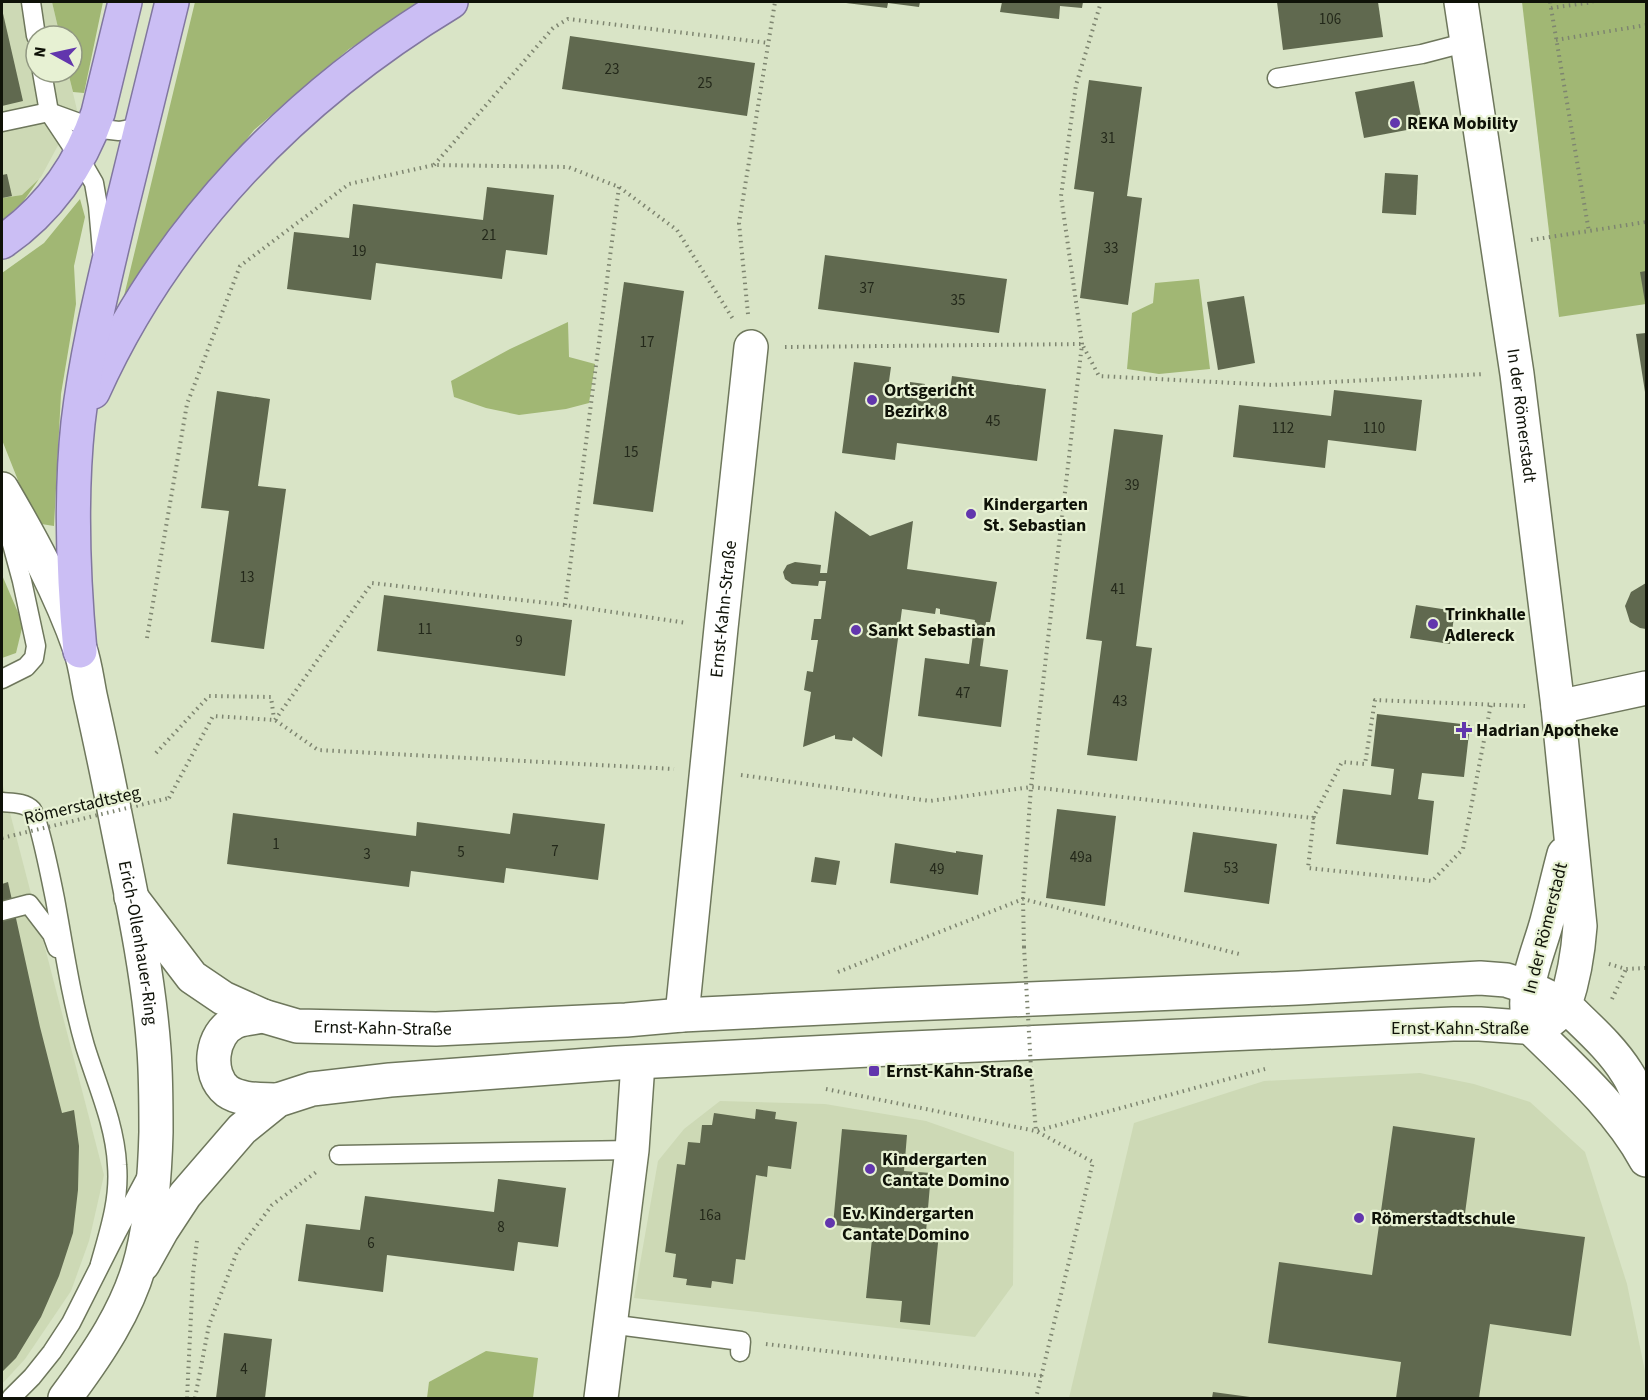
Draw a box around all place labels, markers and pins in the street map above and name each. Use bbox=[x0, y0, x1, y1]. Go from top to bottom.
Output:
place label: REKA Mobility bbox=[1407, 111, 1519, 136]
marker: REKA Mobility bbox=[1388, 116, 1402, 130]
place label: Ortsgericht Bezirk 8 bbox=[884, 378, 975, 424]
marker: Ortsgericht Bezirk 8 bbox=[865, 393, 879, 407]
place label: Kindergarten St. Sebastian bbox=[983, 492, 1088, 538]
marker: Kindergarten St. Sebastian bbox=[964, 507, 978, 521]
place label: Trinkhalle Adlereck bbox=[1444, 602, 1526, 648]
marker: Trinkhalle Adlereck bbox=[1426, 617, 1440, 631]
place label: Sankt Sebastian bbox=[868, 618, 996, 643]
marker: Sankt Sebastian bbox=[849, 623, 863, 637]
place label: Hadrian Apotheke bbox=[1476, 718, 1619, 743]
marker: Hadrian Apotheke bbox=[1457, 723, 1471, 737]
place label: Ernst-Kahn-Straße bbox=[886, 1059, 1033, 1084]
marker: Ernst-Kahn-Straße bbox=[867, 1064, 881, 1078]
place label: Kindergarten Cantate Domino bbox=[882, 1147, 1010, 1193]
marker: Kindergarten Cantate Domino bbox=[863, 1162, 877, 1176]
place label: Ev. Kindergarten Cantate Domino bbox=[842, 1201, 974, 1247]
place label: Römerstadtschule bbox=[1371, 1206, 1516, 1231]
marker: Römerstadtschule bbox=[1352, 1211, 1366, 1225]
marker: Ev. Kindergarten Cantate Domino bbox=[823, 1216, 837, 1230]

